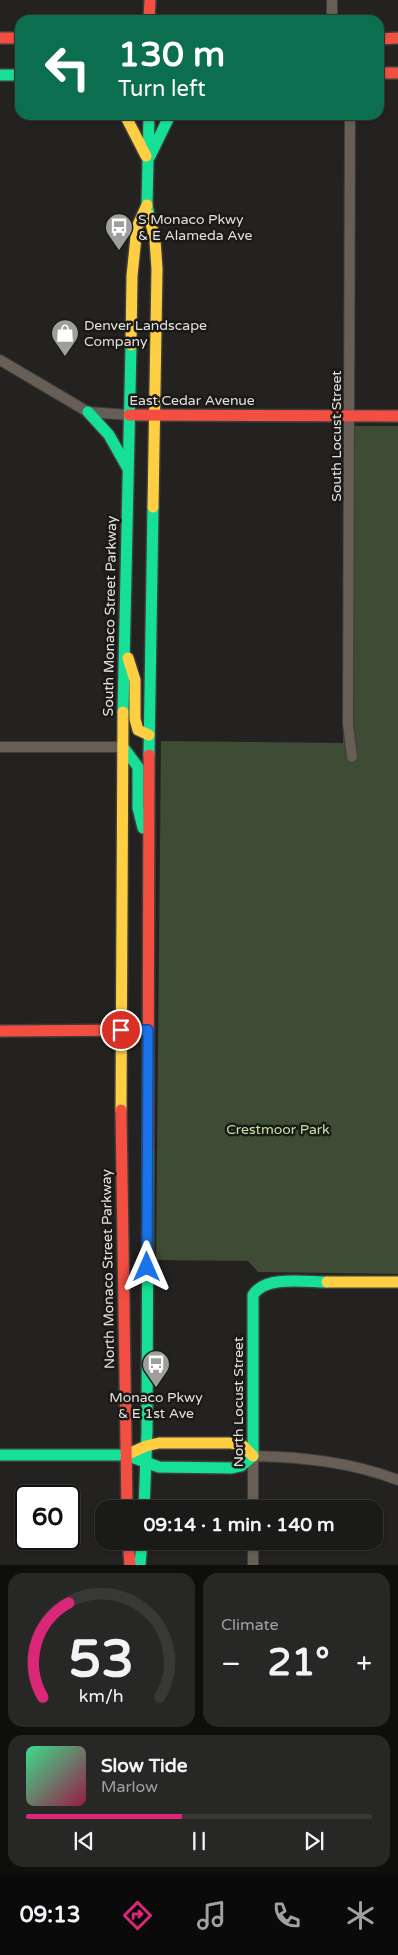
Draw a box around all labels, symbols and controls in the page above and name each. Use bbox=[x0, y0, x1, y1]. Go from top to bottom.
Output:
text: 130 m bbox=[118, 34, 225, 76]
icon: left bbox=[35, 35, 100, 100]
text: Turn left bbox=[118, 76, 206, 102]
place label: S Monaco Pkwy & E Alameda Ave bbox=[138, 211, 253, 244]
bus stop icon: S Monaco Pkwy & E Alameda Ave bbox=[104, 212, 134, 251]
place label: Denver Landscape Company bbox=[84, 317, 207, 350]
shop icon: Denver Landscape Company bbox=[50, 318, 80, 357]
street label: South Locust Street bbox=[328, 370, 345, 502]
street label: East Cedar Avenue bbox=[129, 392, 255, 409]
street label: South Monaco Street Parkway bbox=[100, 515, 120, 717]
pin bbox=[100, 1009, 142, 1051]
icon: arrive bbox=[107, 1016, 135, 1044]
park label: Crestmoor Park bbox=[226, 1121, 330, 1138]
street label: North Monaco Street Parkway bbox=[98, 1168, 118, 1369]
position arrow bbox=[120, 1240, 172, 1292]
street label: North Locust Street bbox=[230, 1336, 247, 1467]
bus stop icon: Monaco Pkwy & E 1st Ave bbox=[141, 1349, 171, 1388]
place label: Monaco Pkwy & E 1st Ave bbox=[109, 1389, 203, 1422]
speed limit sign: 60 bbox=[15, 1485, 80, 1550]
text: 09:14 · 1 min · 140 m bbox=[143, 1514, 335, 1536]
text: Climate bbox=[221, 1615, 279, 1635]
text: 53 bbox=[69, 1628, 134, 1691]
text: 21° bbox=[268, 1640, 330, 1686]
text: − bbox=[221, 1647, 241, 1681]
text: + bbox=[356, 1647, 372, 1681]
text: km/h bbox=[79, 1686, 124, 1707]
text: Slow Tide bbox=[101, 1755, 188, 1777]
text: Marlow bbox=[101, 1777, 158, 1797]
icon: previous bbox=[70, 1827, 98, 1855]
icon: pause bbox=[185, 1827, 213, 1855]
icon: next bbox=[300, 1827, 328, 1855]
icon: directions bbox=[120, 1898, 155, 1933]
icon: music bbox=[194, 1898, 229, 1933]
icon: phone bbox=[269, 1898, 304, 1933]
icon: climate bbox=[343, 1898, 378, 1933]
text: 09:13 bbox=[20, 1902, 81, 1928]

